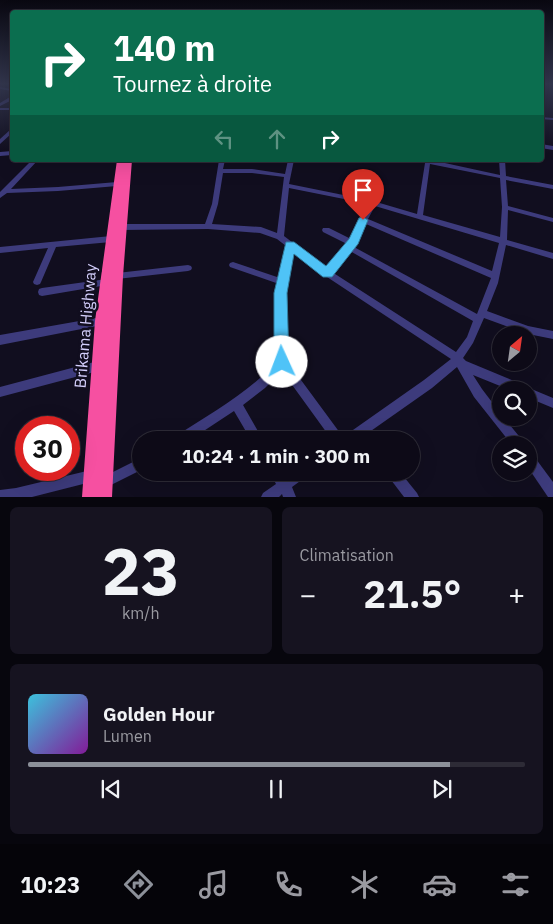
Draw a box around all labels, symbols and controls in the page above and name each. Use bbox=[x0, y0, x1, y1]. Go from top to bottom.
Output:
text: 140 m bbox=[113, 25, 216, 71]
icon: right bbox=[30, 30, 95, 95]
text: Tournez à droite bbox=[113, 69, 272, 98]
icon: left bbox=[210, 125, 238, 153]
icon: ahead bbox=[263, 125, 291, 153]
icon: right bbox=[316, 125, 344, 153]
pin bbox=[342, 169, 384, 220]
icon: arrive bbox=[349, 176, 377, 204]
street label: Brikama Highway bbox=[70, 263, 100, 389]
north arrow bbox=[492, 326, 538, 371]
map controls bbox=[492, 326, 537, 481]
position arrow bbox=[255, 335, 307, 387]
button: search bbox=[492, 381, 537, 426]
speed limit sign: 30 bbox=[15, 416, 80, 481]
button: layers bbox=[492, 436, 537, 481]
text: 10:24 · 1 min · 300 m bbox=[182, 444, 370, 468]
text: 23 bbox=[102, 528, 180, 613]
text: Climatisation bbox=[300, 545, 394, 565]
text: 21.5° bbox=[363, 569, 461, 618]
text: − bbox=[300, 576, 316, 613]
text: + bbox=[508, 576, 525, 613]
text: km/h bbox=[122, 603, 160, 623]
text: Golden Hour bbox=[103, 702, 215, 726]
text: Lumen bbox=[103, 726, 152, 746]
icon: previous bbox=[97, 775, 125, 803]
icon: pause bbox=[262, 775, 290, 803]
icon: next bbox=[428, 775, 456, 803]
icon: directions bbox=[121, 867, 156, 902]
icon: music bbox=[196, 867, 231, 902]
icon: phone bbox=[271, 867, 306, 902]
icon: climate bbox=[347, 867, 382, 902]
icon: car bbox=[422, 867, 457, 902]
icon: filters bbox=[498, 867, 533, 902]
text: 10:23 bbox=[20, 870, 80, 899]

